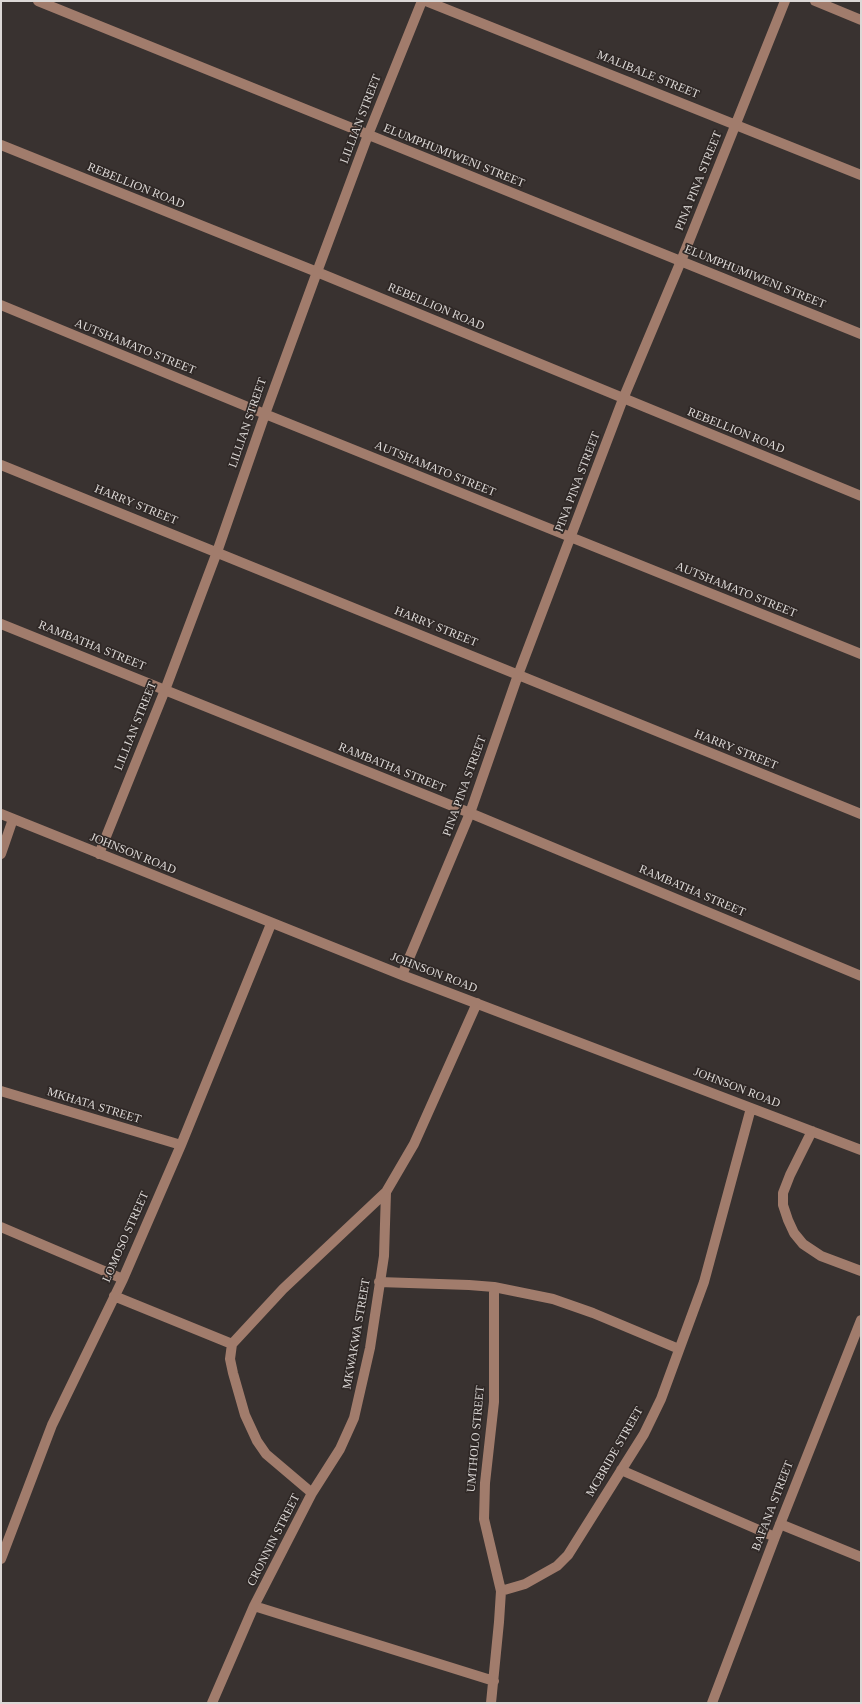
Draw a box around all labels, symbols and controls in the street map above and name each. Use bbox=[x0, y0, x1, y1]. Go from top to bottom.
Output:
street label: MALIBALE STREET bbox=[595, 48, 701, 102]
street label: LILLIAN STREET bbox=[337, 72, 385, 166]
street label: ELUMPHUMIWENI STREET bbox=[381, 121, 527, 191]
street label: PINA PINA STREET bbox=[672, 129, 726, 233]
street label: REBELLION ROAD bbox=[85, 160, 187, 212]
street label: ELUMPHUMIWENI STREET bbox=[682, 242, 828, 312]
street label: REBELLION ROAD bbox=[385, 280, 487, 334]
street label: AUTSHAMATO STREET bbox=[72, 316, 198, 378]
street label: LILLIAN STREET bbox=[226, 376, 270, 470]
street label: REBELLION ROAD bbox=[685, 405, 787, 457]
street label: PINA PINA STREET bbox=[552, 430, 604, 534]
street label: AUTSHAMATO STREET bbox=[372, 438, 498, 500]
street label: HARRY STREET bbox=[92, 482, 180, 528]
street label: AUTSHAMATO STREET bbox=[673, 559, 799, 621]
street label: HARRY STREET bbox=[392, 604, 480, 650]
street label: RAMBATHA STREET bbox=[36, 618, 148, 674]
street label: LILLIAN STREET bbox=[112, 680, 160, 772]
street label: HARRY STREET bbox=[692, 727, 780, 773]
street label: PINA PINA STREET bbox=[440, 734, 490, 838]
street label: RAMBATHA STREET bbox=[336, 740, 448, 796]
street label: JOHNSON ROAD bbox=[88, 830, 178, 878]
street label: RAMBATHA STREET bbox=[637, 862, 747, 920]
street label: JOHNSON ROAD bbox=[389, 950, 479, 996]
street label: JOHNSON ROAD bbox=[692, 1065, 782, 1111]
street label: MKHATA STREET bbox=[45, 1085, 143, 1127]
street label: LOMOSO STREET bbox=[100, 1189, 152, 1285]
street label: MKWAKWA STREET bbox=[340, 1277, 374, 1391]
street label: UMTHOLO STREET bbox=[464, 1385, 488, 1493]
street label: MCBRIDE STREET bbox=[583, 1404, 647, 1500]
street label: BAFANA STREET bbox=[749, 1459, 797, 1553]
street label: CRONNIN STREET bbox=[245, 1491, 303, 1589]

